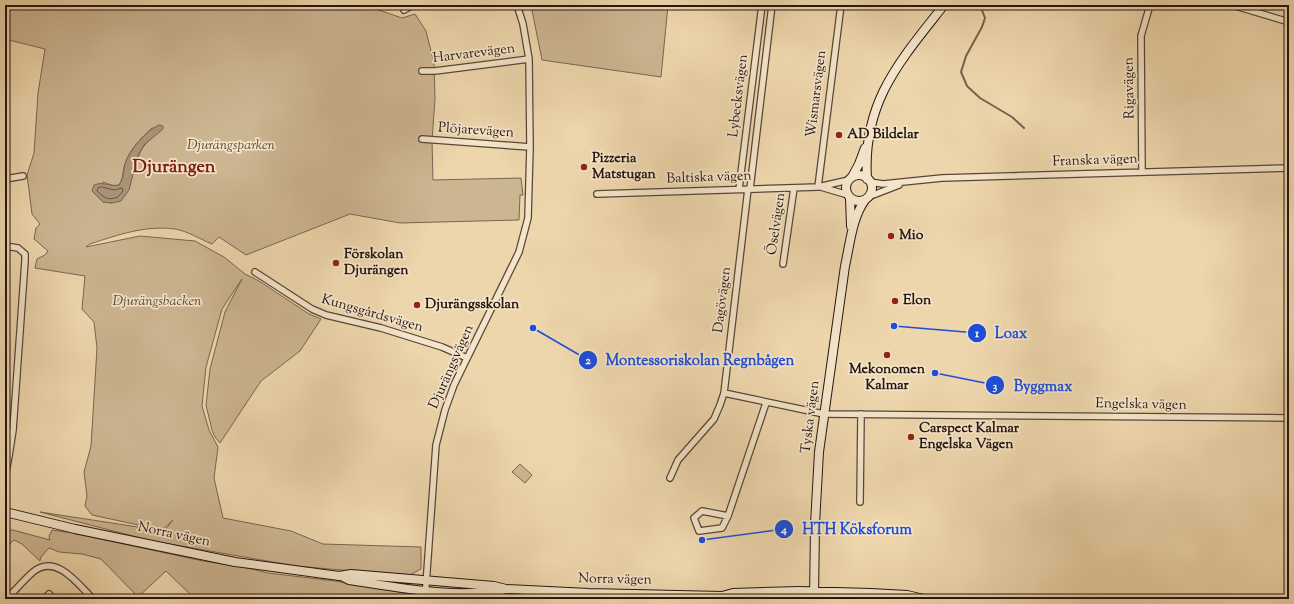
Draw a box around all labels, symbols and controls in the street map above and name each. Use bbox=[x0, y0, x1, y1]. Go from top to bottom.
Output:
street label: Harvarevägen bbox=[432, 39, 516, 69]
street label: Wismarsvägen bbox=[802, 49, 832, 139]
street label: Lybecksvägen bbox=[724, 53, 754, 139]
street label: Rigavägen bbox=[1119, 57, 1141, 119]
street label: Plöjarevägen bbox=[437, 118, 515, 144]
place label: AD Bildelar bbox=[847, 125, 919, 145]
marker: AD Bildelar bbox=[834, 130, 844, 140]
park label: Djurängsparken bbox=[187, 136, 276, 156]
place label: Pizzeria Matstugan bbox=[592, 149, 657, 185]
street label: Franska vägen bbox=[1052, 150, 1138, 172]
district label: Djurängen bbox=[133, 155, 216, 181]
marker: Pizzeria Matstugan bbox=[579, 162, 589, 172]
street label: Baltiska vägen bbox=[666, 167, 752, 189]
street label: Öselvägen bbox=[762, 191, 791, 256]
place label: Mio bbox=[899, 226, 924, 246]
marker: Mio bbox=[886, 231, 896, 241]
place label: Förskolan Djurängen bbox=[344, 245, 409, 281]
marker: Förskolan Djurängen bbox=[331, 258, 341, 268]
street label: Dagövägen bbox=[709, 266, 737, 334]
street label: Kungsgårdsvägen bbox=[319, 290, 425, 338]
place label: Elon bbox=[903, 291, 932, 311]
park label: Djurängsbacken bbox=[113, 292, 202, 312]
place label: Djurängsskolan bbox=[425, 295, 520, 315]
marker: Elon bbox=[890, 296, 900, 306]
marker: Djurängsskolan bbox=[412, 300, 422, 310]
callout: Loax bbox=[967, 320, 1035, 347]
street label: Djurängsvägen bbox=[424, 322, 480, 412]
text: Loax bbox=[995, 324, 1028, 345]
text: 1 bbox=[974, 325, 980, 343]
callout: Montessoriskolan Regnbågen bbox=[578, 346, 803, 373]
marker: Mekonomen Kalmar bbox=[882, 350, 892, 360]
text: Montessoriskolan Regnbågen bbox=[606, 351, 795, 372]
text: 2 bbox=[585, 352, 591, 370]
place label: Mekonomen Kalmar bbox=[849, 360, 926, 396]
callout: Byggmax bbox=[985, 372, 1080, 399]
text: Byggmax bbox=[1014, 377, 1073, 398]
text: 3 bbox=[993, 378, 998, 396]
street label: Tyska vägen bbox=[797, 379, 825, 455]
street label: Engelska vägen bbox=[1095, 394, 1187, 416]
place label: Carspect Kalmar Engelska Vägen bbox=[919, 419, 1020, 455]
marker: Carspect Kalmar Engelska Vägen bbox=[906, 432, 916, 442]
callout: HTH Köksforum bbox=[774, 515, 919, 542]
street label: Norra vägen bbox=[136, 518, 212, 552]
text: HTH Köksforum bbox=[802, 520, 912, 541]
text: 4 bbox=[780, 521, 787, 539]
street label: Norra vägen bbox=[578, 569, 652, 591]

